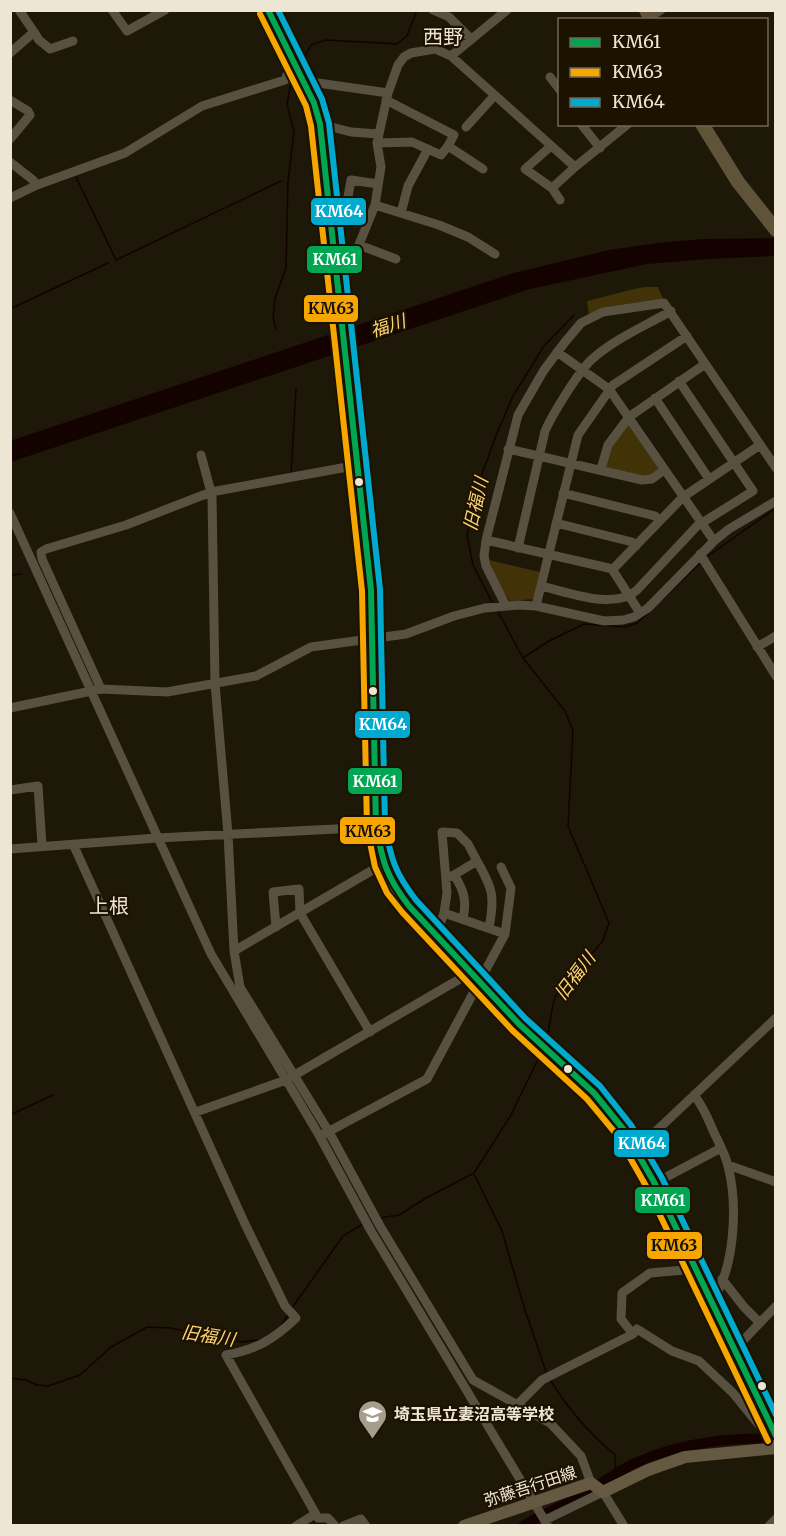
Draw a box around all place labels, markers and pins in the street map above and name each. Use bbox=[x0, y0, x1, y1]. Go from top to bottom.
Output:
unlabelled marker bbox=[353, 476, 365, 488]
unlabelled marker bbox=[367, 685, 379, 697]
unlabelled marker bbox=[562, 1063, 574, 1075]
unlabelled marker bbox=[756, 1380, 768, 1392]
school or university icon: 埼玉県立妻沼高等学校 bbox=[357, 1398, 389, 1440]
place label: 埼玉県立妻沼高等学校 bbox=[394, 1404, 554, 1424]

